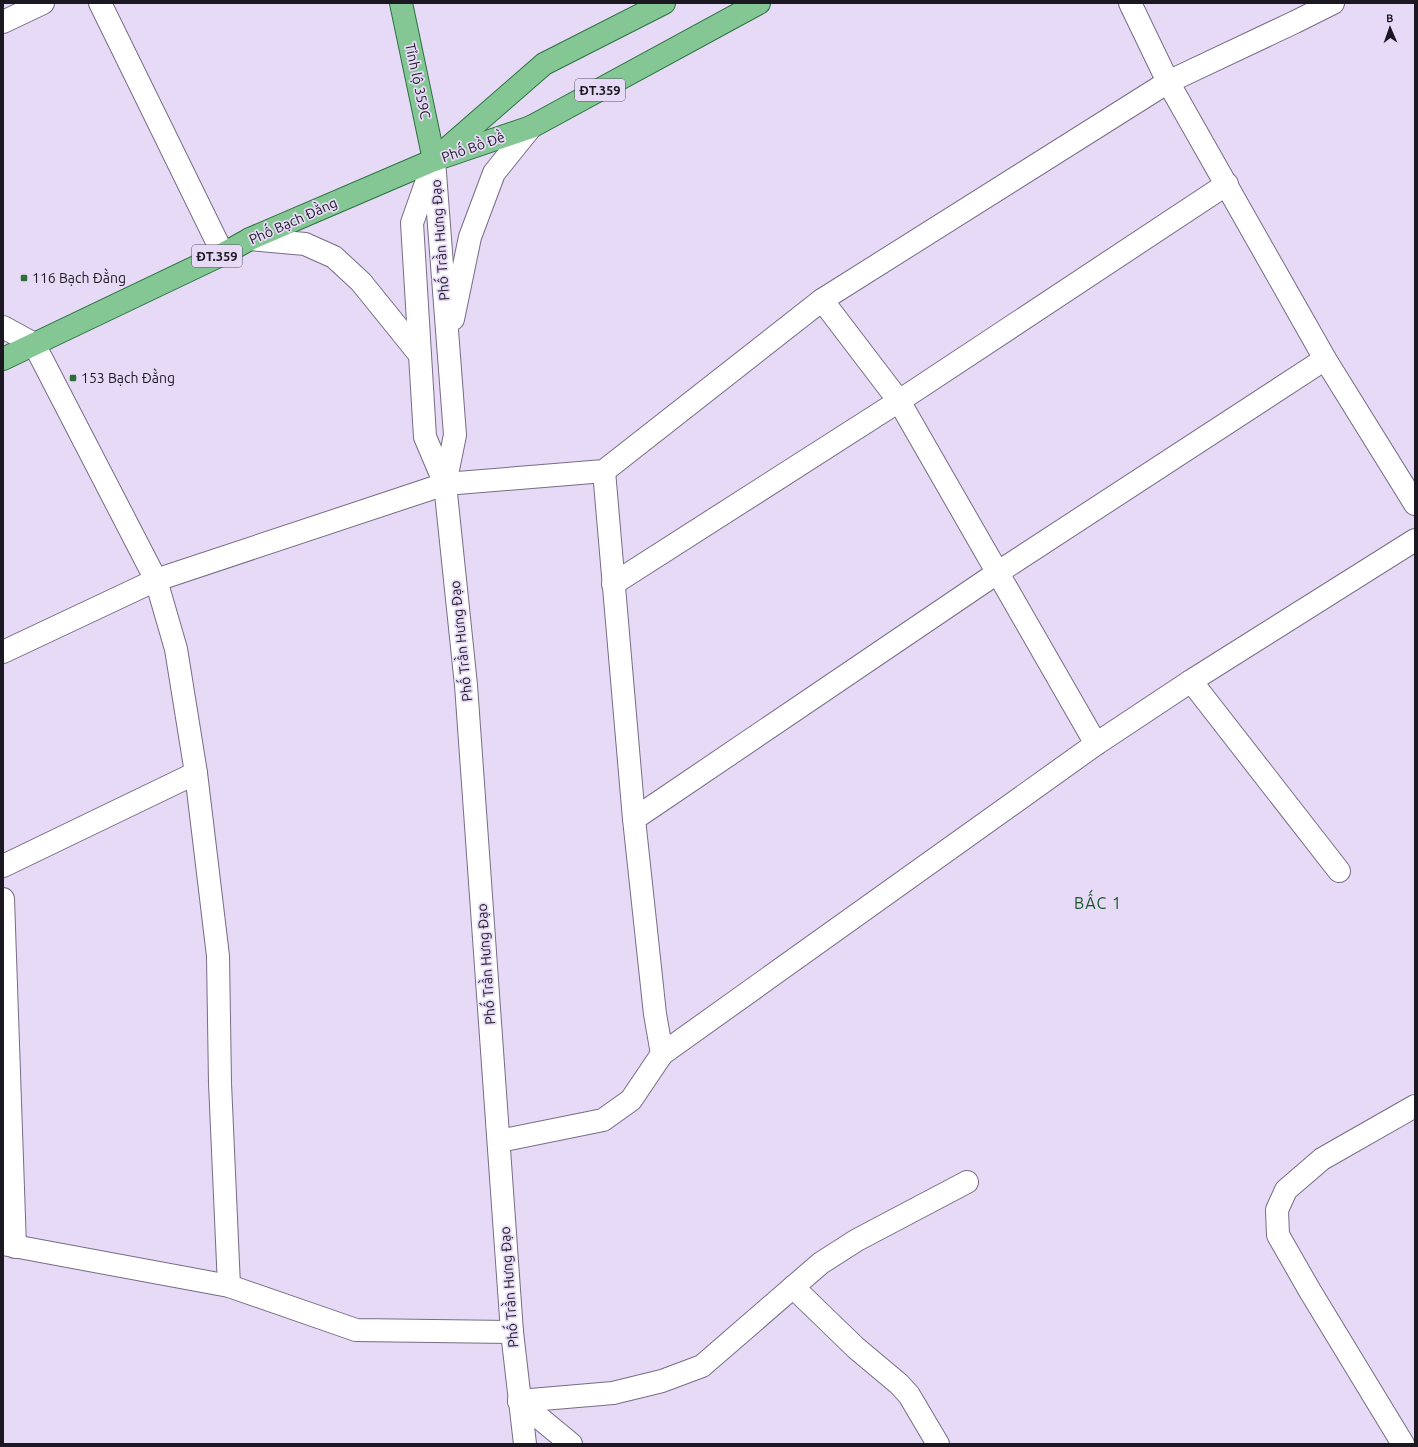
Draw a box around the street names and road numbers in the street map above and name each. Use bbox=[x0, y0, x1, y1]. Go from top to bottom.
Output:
street label: Tỉnh lộ 359C bbox=[402, 41, 434, 121]
road number: ĐT.359 bbox=[575, 79, 625, 101]
street label: Phố Bồ Đề bbox=[438, 126, 507, 165]
street label: Phố Trần Hưng Đạo bbox=[425, 179, 452, 301]
street label: Phố Bạch Đằng bbox=[245, 192, 340, 248]
road number: ĐT.359 bbox=[192, 245, 242, 267]
street label: Phố Trần Hưng Đạo bbox=[444, 580, 475, 703]
street label: Phố Trần Hưng Đạo bbox=[471, 903, 498, 1025]
street label: Phố Trần Hưng Đạo bbox=[494, 1226, 521, 1348]

